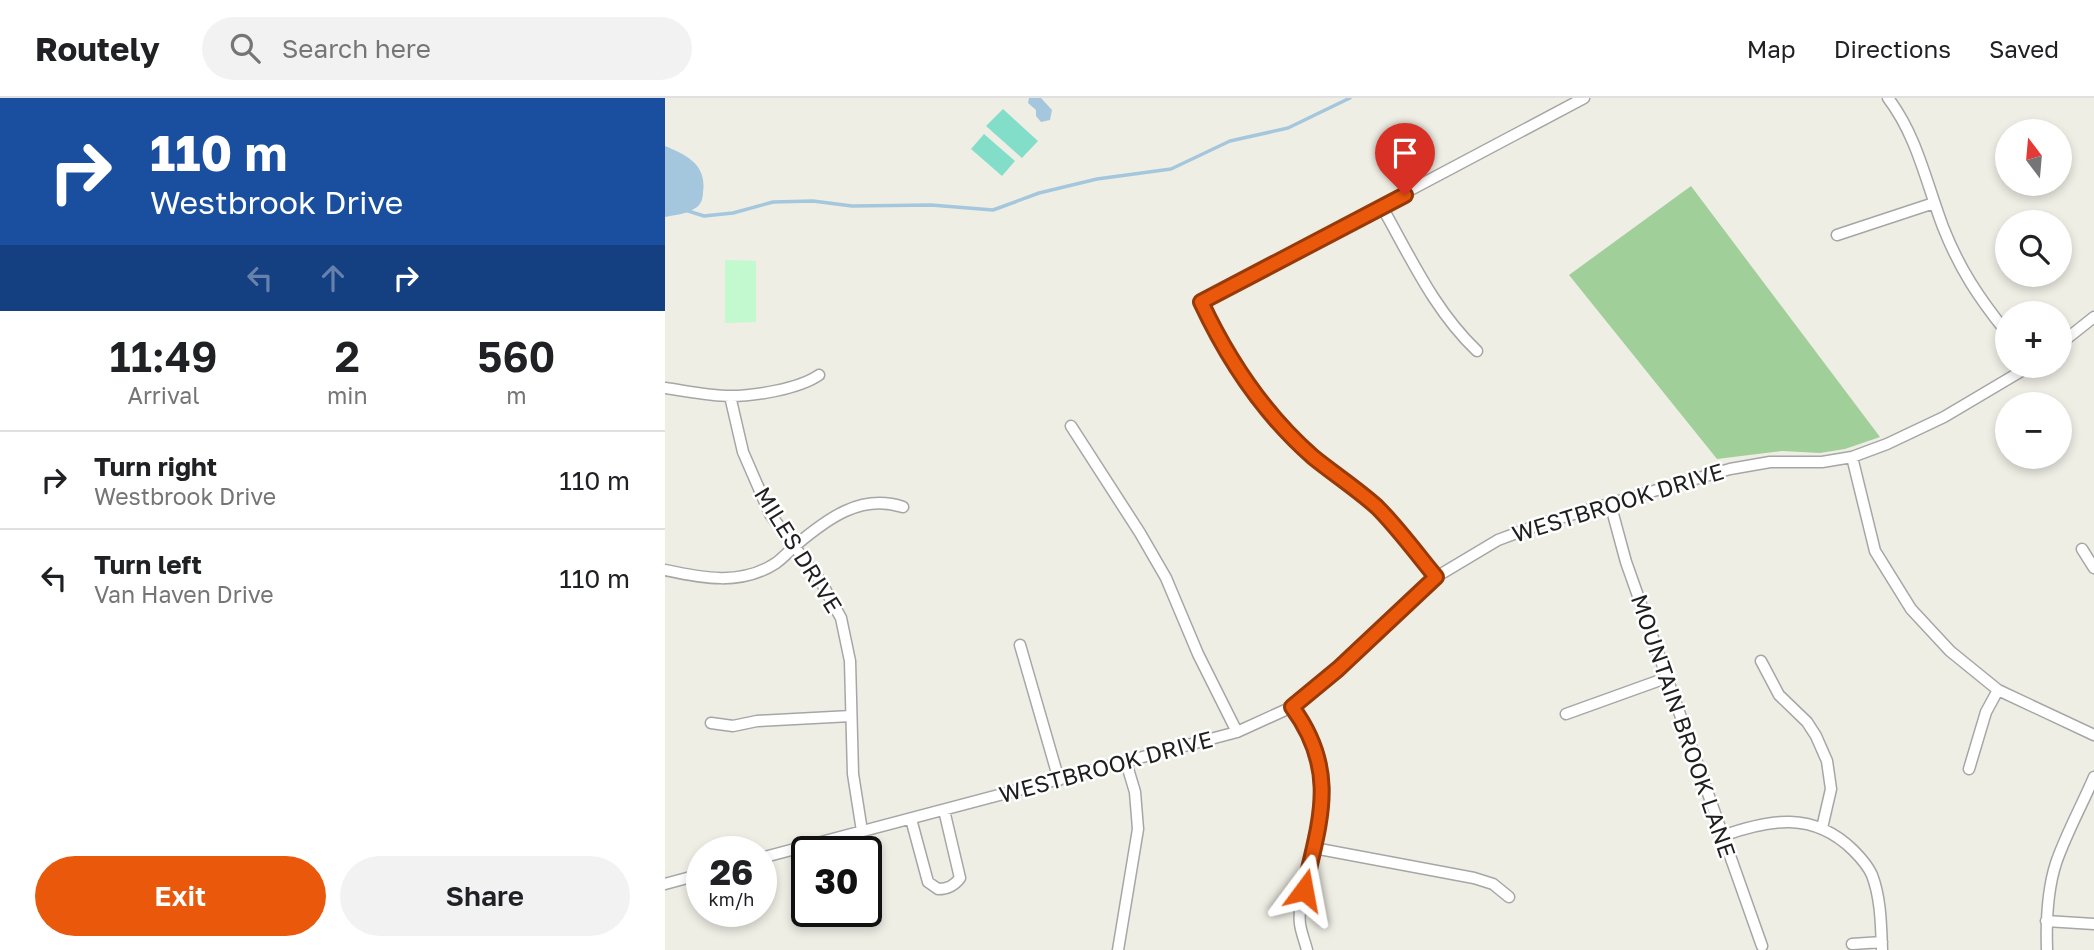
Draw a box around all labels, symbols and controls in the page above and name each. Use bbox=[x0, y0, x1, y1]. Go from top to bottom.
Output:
search box bbox=[202, 17, 692, 80]
text: Routely bbox=[35, 29, 160, 68]
icon: search bbox=[226, 29, 264, 67]
text: Search here bbox=[282, 33, 431, 64]
text: Map bbox=[1747, 34, 1796, 63]
text: Directions bbox=[1834, 34, 1951, 63]
text: Saved bbox=[1989, 34, 2059, 63]
north arrow bbox=[1995, 119, 2072, 196]
map controls bbox=[1995, 119, 2072, 469]
text: 110 m bbox=[150, 123, 287, 182]
pin bbox=[1375, 123, 1435, 195]
icon: right bbox=[35, 126, 126, 217]
icon: arrive bbox=[1386, 134, 1424, 172]
text: Westbrook Drive bbox=[150, 183, 403, 221]
button: search bbox=[1995, 210, 2072, 287]
icon: left bbox=[241, 259, 279, 297]
icon: ahead bbox=[314, 259, 352, 297]
icon: right bbox=[387, 259, 425, 297]
button: + bbox=[1995, 301, 2072, 378]
text: 11:49 bbox=[110, 331, 217, 381]
text: 2 bbox=[335, 331, 360, 381]
text: 560 bbox=[477, 331, 555, 381]
text: Arrival bbox=[127, 381, 200, 409]
text: min bbox=[327, 381, 368, 409]
text: m bbox=[506, 381, 527, 409]
button: − bbox=[1995, 392, 2072, 469]
text: Turn right bbox=[94, 451, 217, 482]
street label: WESTBROOK DRIVE bbox=[1508, 456, 1727, 548]
icon: right bbox=[35, 461, 73, 499]
text: 110 m bbox=[559, 465, 630, 496]
street label: MILES DRIVE bbox=[749, 481, 849, 618]
text: Westbrook Drive bbox=[94, 482, 276, 510]
text: Turn left bbox=[94, 549, 202, 580]
icon: left bbox=[35, 559, 73, 597]
text: 110 m bbox=[559, 563, 630, 594]
text: Van Haven Drive bbox=[94, 580, 274, 608]
street label: MOUNTAIN BROOK LANE bbox=[1626, 590, 1742, 861]
street label: WESTBROOK DRIVE bbox=[996, 724, 1216, 808]
speed limit sign: 30 bbox=[791, 836, 882, 927]
text: 26 bbox=[710, 851, 753, 893]
position arrow bbox=[1267, 853, 1341, 927]
button: Exit bbox=[35, 856, 326, 936]
button: Share bbox=[340, 856, 630, 936]
text: km/h bbox=[709, 888, 754, 910]

